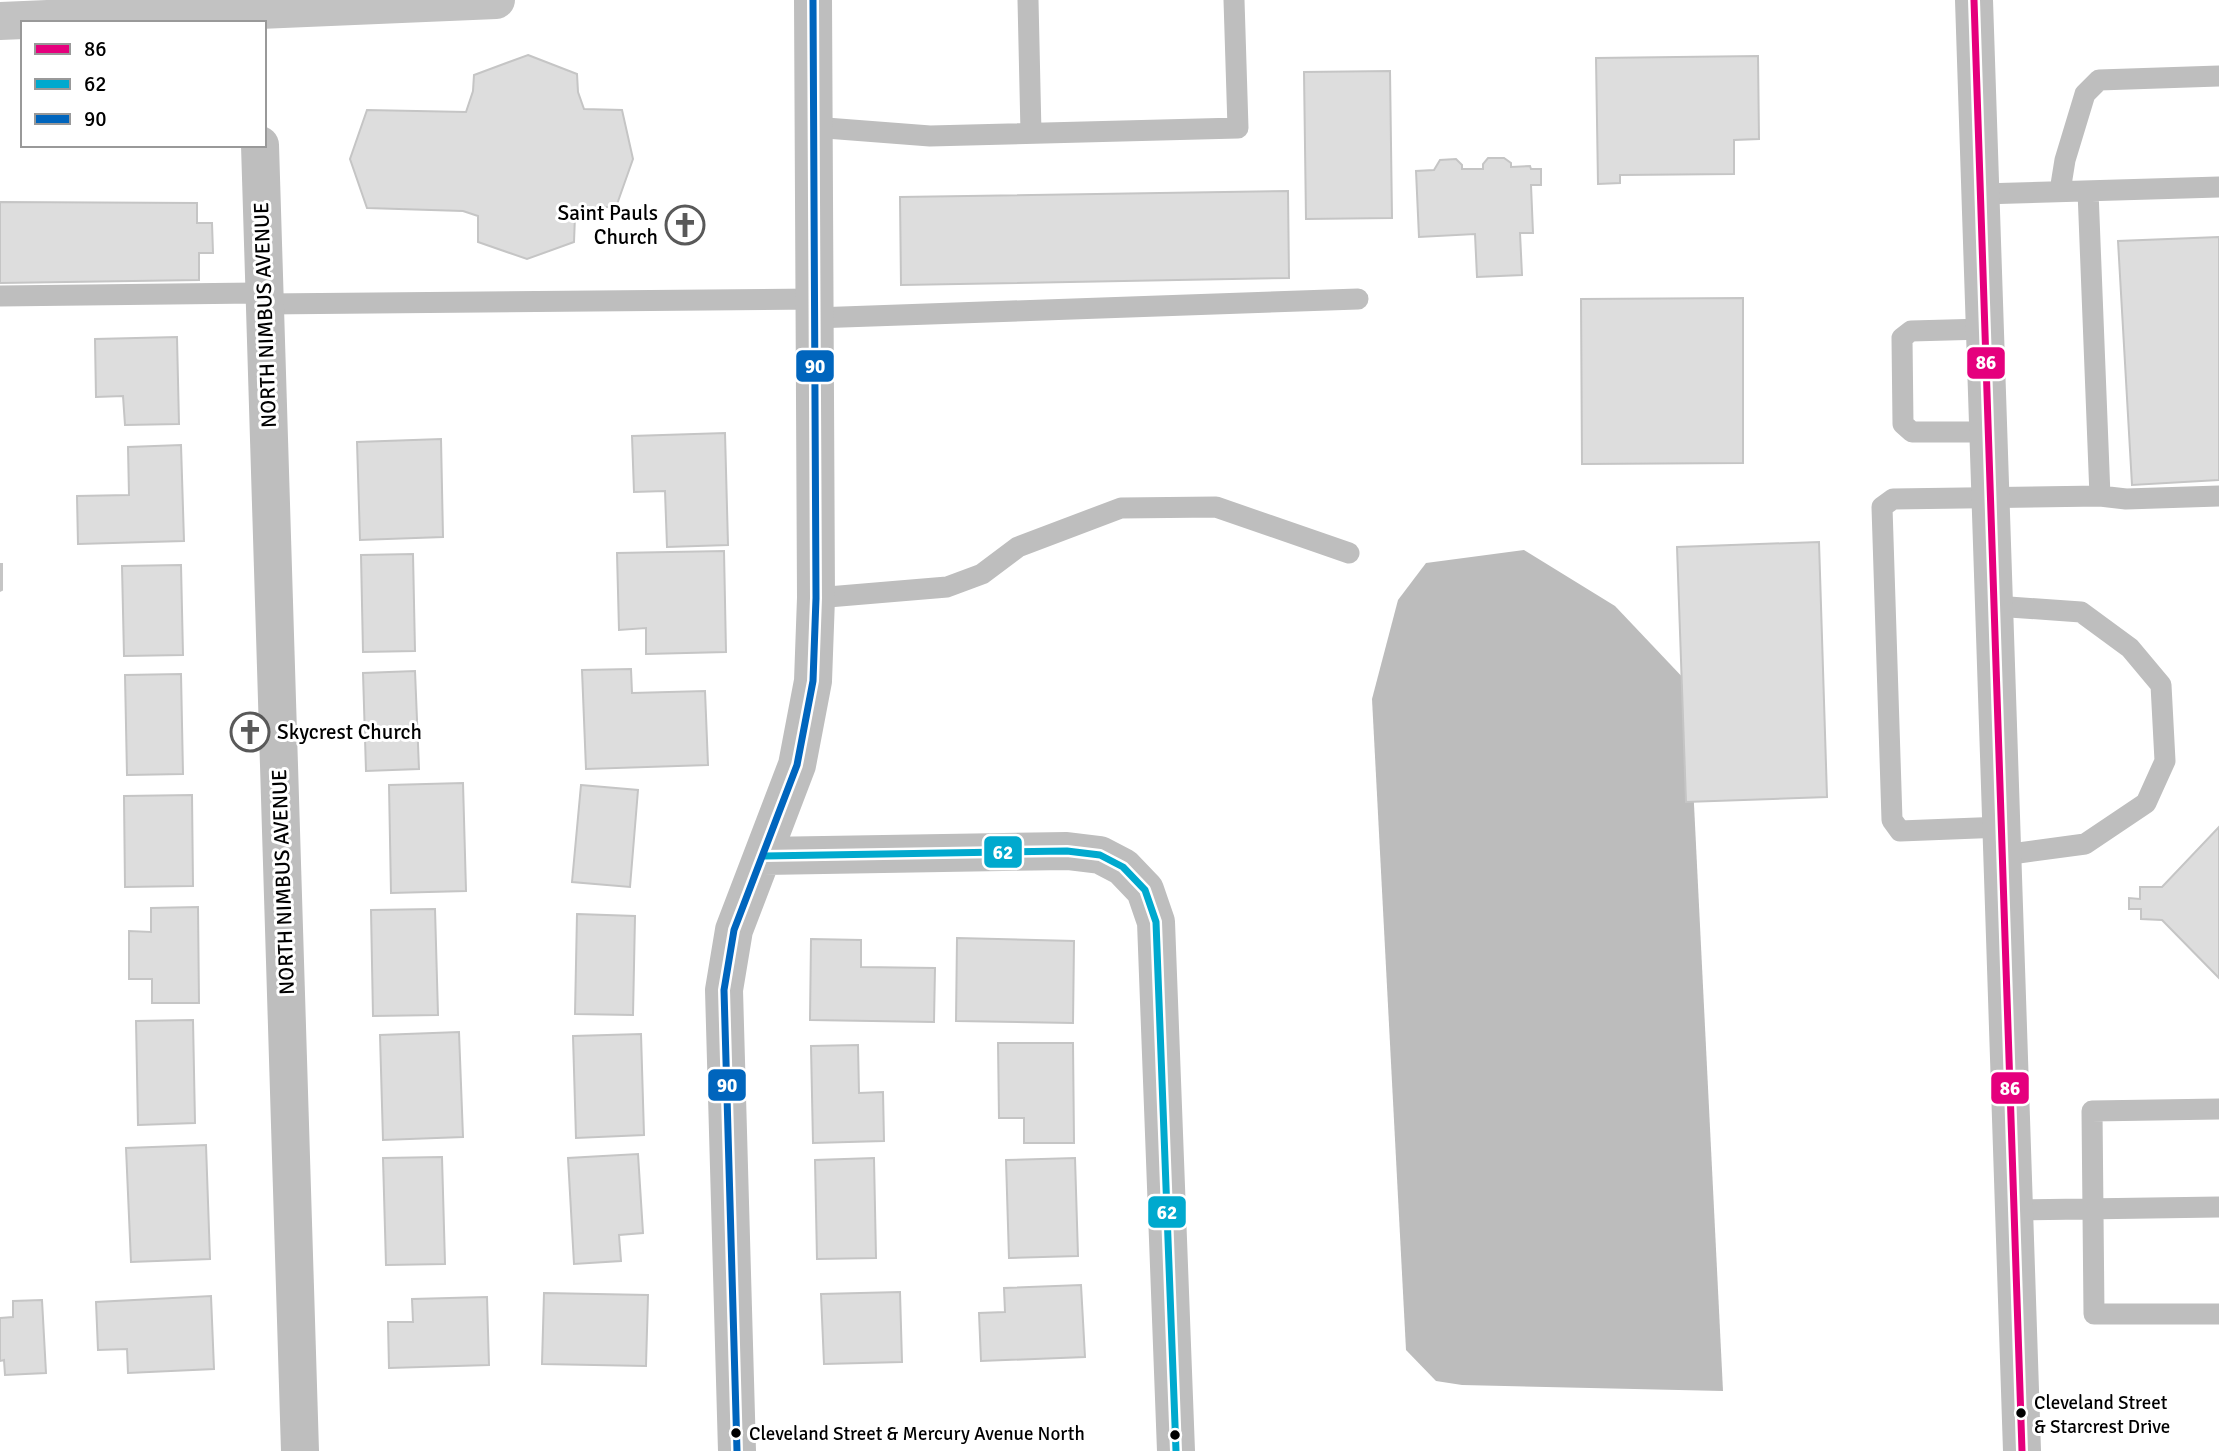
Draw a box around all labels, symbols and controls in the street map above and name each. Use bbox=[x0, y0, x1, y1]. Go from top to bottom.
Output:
legend bbox=[21, 21, 266, 147]
text: 86 bbox=[84, 36, 107, 62]
text: 62 bbox=[84, 71, 107, 97]
text: 90 bbox=[84, 106, 107, 132]
place label: Saint Pauls Church bbox=[558, 200, 658, 250]
street label: NORTH NIMBUS AVENUE bbox=[248, 202, 282, 428]
church icon: Saint Pauls Church bbox=[664, 204, 706, 246]
line badge: 86 bbox=[1966, 346, 2006, 380]
line badge: 90 bbox=[795, 349, 835, 383]
text: 86 bbox=[1976, 351, 1996, 375]
text: 90 bbox=[805, 355, 825, 379]
church icon: Skycrest Church bbox=[229, 711, 271, 753]
place label: Skycrest Church bbox=[277, 719, 422, 745]
street label: NORTH NIMBUS AVENUE bbox=[266, 769, 300, 995]
line badge: 62 bbox=[983, 835, 1023, 869]
text: 62 bbox=[993, 841, 1013, 865]
line badge: 90 bbox=[707, 1068, 747, 1102]
line badge: 86 bbox=[1990, 1071, 2030, 1105]
text: 90 bbox=[717, 1074, 737, 1098]
text: 86 bbox=[2000, 1077, 2020, 1101]
line badge: 62 bbox=[1147, 1195, 1187, 1229]
text: 62 bbox=[1157, 1201, 1177, 1225]
place label: Cleveland Street & Starcrest Drive bbox=[2034, 1391, 2170, 1439]
marker: Cleveland Street & Starcrest Drive bbox=[2014, 1406, 2028, 1420]
place label: Cleveland Street & Mercury Avenue North bbox=[749, 1422, 1085, 1446]
marker: Cleveland Street & Mercury Avenue North bbox=[729, 1426, 743, 1440]
unlabelled marker bbox=[1168, 1428, 1182, 1442]

